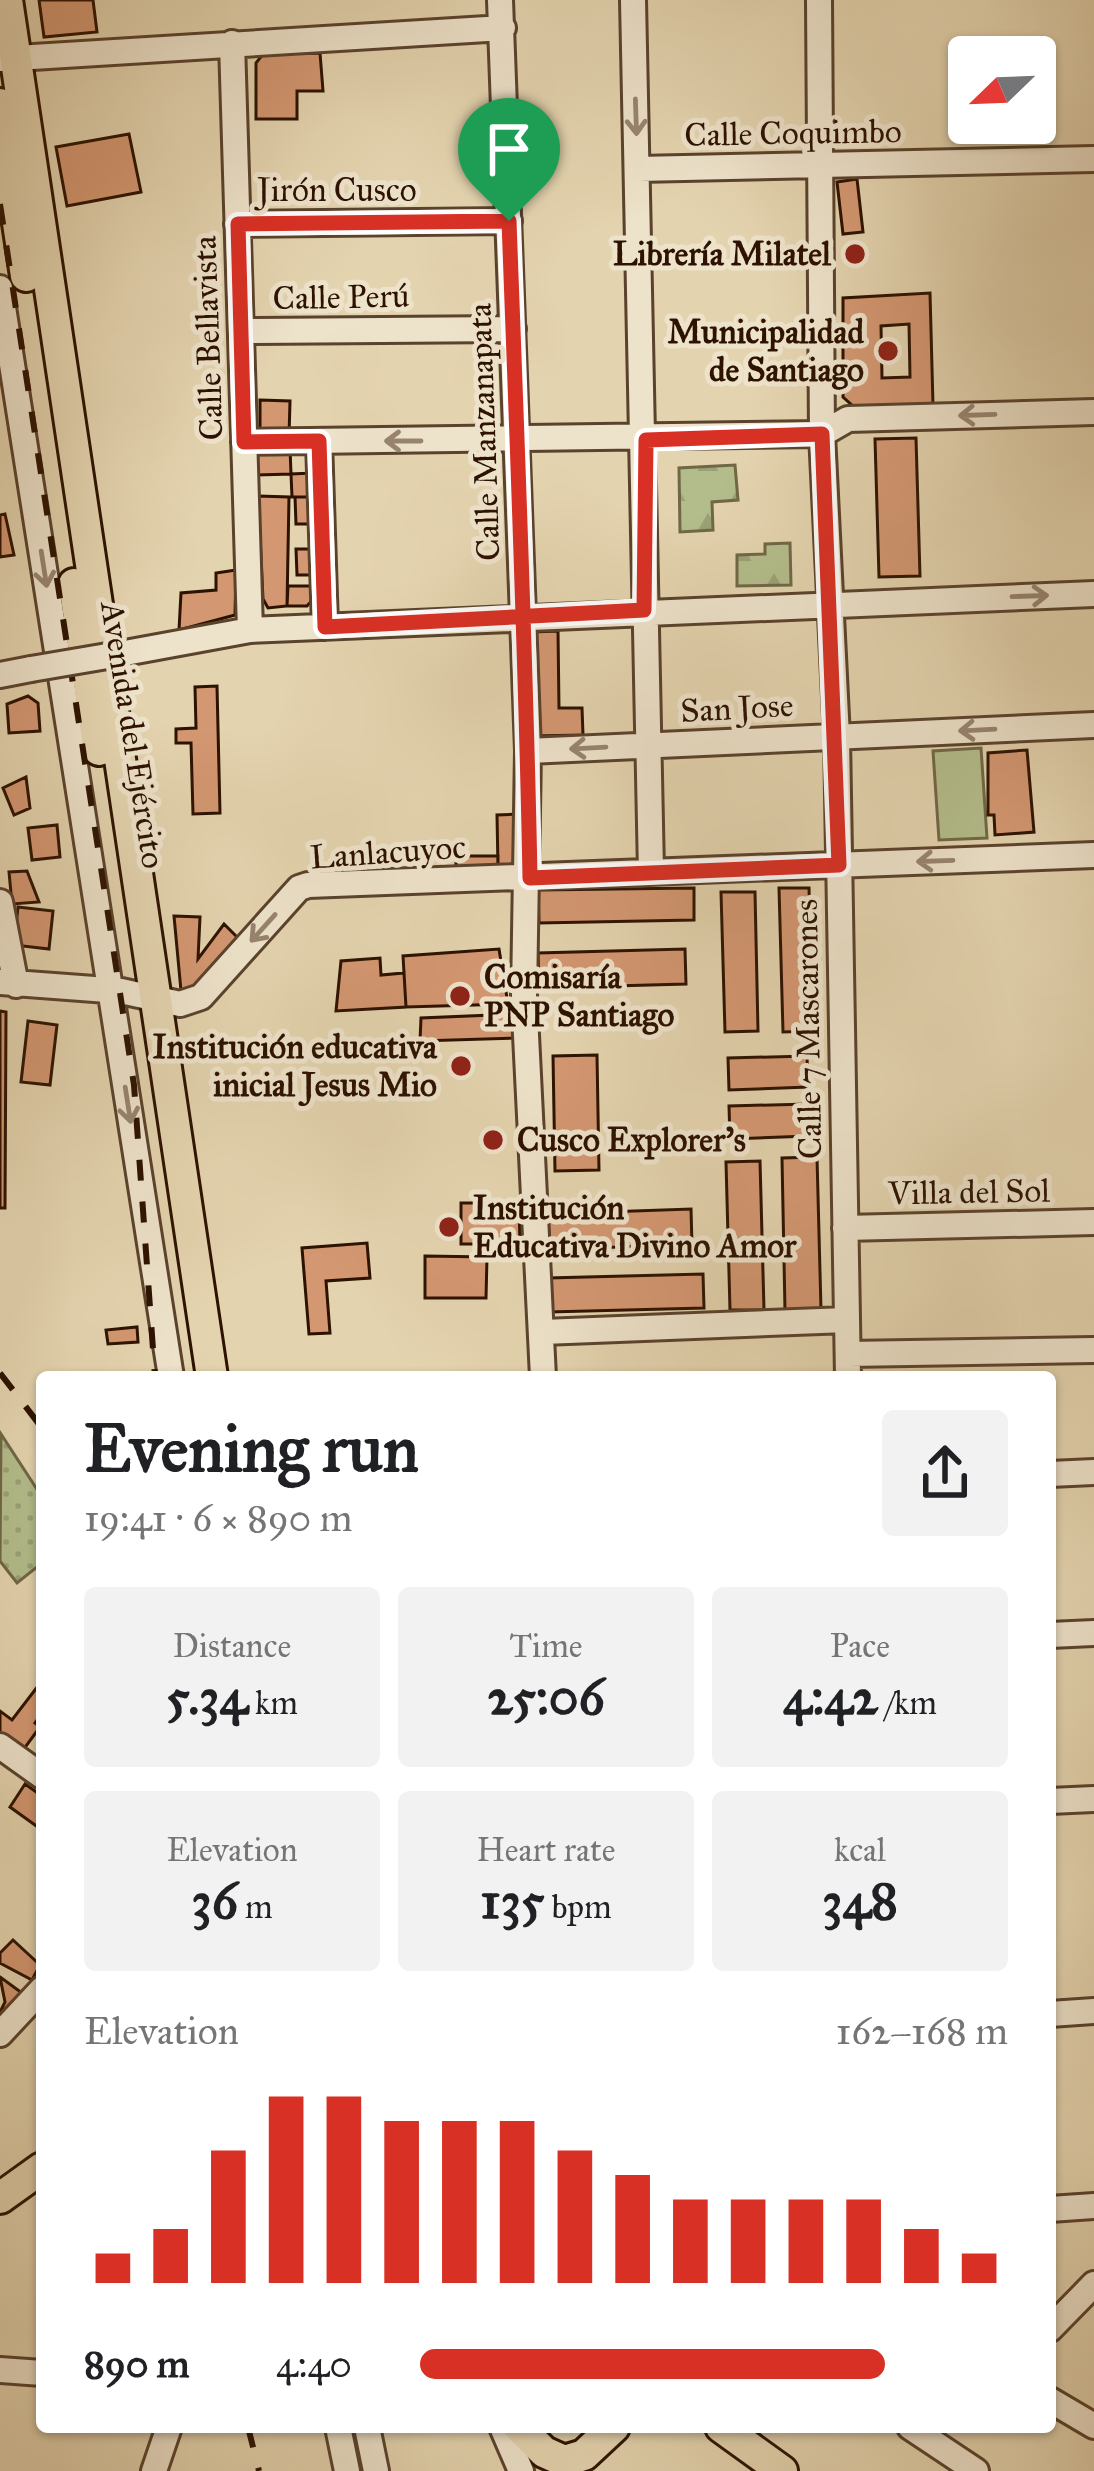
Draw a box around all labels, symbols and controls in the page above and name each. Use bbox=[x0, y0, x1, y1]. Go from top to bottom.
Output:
north arrow bbox=[948, 36, 1056, 144]
map controls bbox=[948, 36, 1056, 144]
one-way arrow bbox=[625, 97, 648, 136]
pin bbox=[458, 98, 560, 221]
street label: Calle Coquimbo bbox=[684, 111, 902, 155]
icon: arrive bbox=[476, 116, 542, 182]
street label: Jirón Cusco bbox=[254, 170, 417, 211]
place label: Librería Milatel bbox=[613, 234, 832, 274]
street label: Calle Bellavista bbox=[184, 235, 232, 441]
marker: Librería Milatel bbox=[842, 241, 868, 267]
street label: Calle Perú bbox=[272, 276, 410, 318]
street label: Calle Manzanapata bbox=[460, 302, 508, 562]
place label: Municipalidad de Santiago bbox=[668, 312, 864, 390]
marker: Municipalidad de Santiago bbox=[875, 338, 901, 364]
one-way arrow bbox=[958, 404, 997, 427]
one-way arrow bbox=[384, 430, 423, 452]
one-way arrow bbox=[34, 549, 57, 588]
one-way arrow bbox=[1010, 585, 1049, 608]
street label: Avenida del Ejército bbox=[92, 597, 174, 871]
street label: San Jose bbox=[679, 685, 795, 732]
one-way arrow bbox=[958, 719, 997, 742]
one-way arrow bbox=[569, 737, 608, 760]
street label: Lanlacuyoc bbox=[309, 827, 467, 877]
one-way arrow bbox=[916, 850, 955, 873]
street label: Calle 7 Mascarones bbox=[786, 899, 830, 1159]
one-way arrow bbox=[250, 912, 277, 943]
place label: Comisaría PNP Santiago bbox=[484, 957, 675, 1035]
marker: Comisaría PNP Santiago bbox=[447, 983, 473, 1009]
place label: Institución educativa inicial Jesus Mio bbox=[153, 1027, 438, 1107]
marker: Institución educativa inicial Jesus Mio bbox=[448, 1053, 474, 1079]
one-way arrow bbox=[118, 1085, 141, 1124]
place label: Cusco Explorer's bbox=[517, 1120, 746, 1160]
marker: Cusco Explorer's bbox=[480, 1127, 506, 1153]
street label: Villa del Sol bbox=[887, 1171, 1050, 1213]
place label: Institución Educativa Divino Amor bbox=[473, 1188, 797, 1266]
marker: Institución Educativa Divino Amor bbox=[436, 1214, 462, 1240]
text: Evening run bbox=[84, 1408, 419, 1489]
button: share bbox=[882, 1410, 1008, 1536]
text: 19:41 · 6 × 890 m bbox=[84, 1494, 352, 1542]
text: Distance bbox=[173, 1626, 291, 1666]
text: Time bbox=[509, 1626, 583, 1666]
text: Pace bbox=[830, 1626, 890, 1666]
text: 5.34 bbox=[166, 1666, 248, 1728]
text: 25:06 bbox=[487, 1666, 605, 1728]
text: 4:42 bbox=[783, 1666, 878, 1728]
text: km bbox=[248, 1683, 298, 1723]
text: /km bbox=[878, 1683, 937, 1723]
text: Elevation bbox=[166, 1830, 298, 1870]
text: Heart rate bbox=[477, 1830, 615, 1870]
text: kcal bbox=[834, 1830, 886, 1870]
text: 36 bbox=[191, 1870, 238, 1932]
text: 135 bbox=[480, 1870, 545, 1932]
text: 348 bbox=[822, 1870, 898, 1932]
text: m bbox=[238, 1887, 273, 1927]
text: bpm bbox=[545, 1887, 612, 1927]
text: Elevation bbox=[84, 2007, 239, 2055]
text: 162–168 m bbox=[836, 2007, 1008, 2055]
text: 890 m bbox=[84, 2340, 190, 2388]
text: 4:40 bbox=[276, 2340, 352, 2388]

